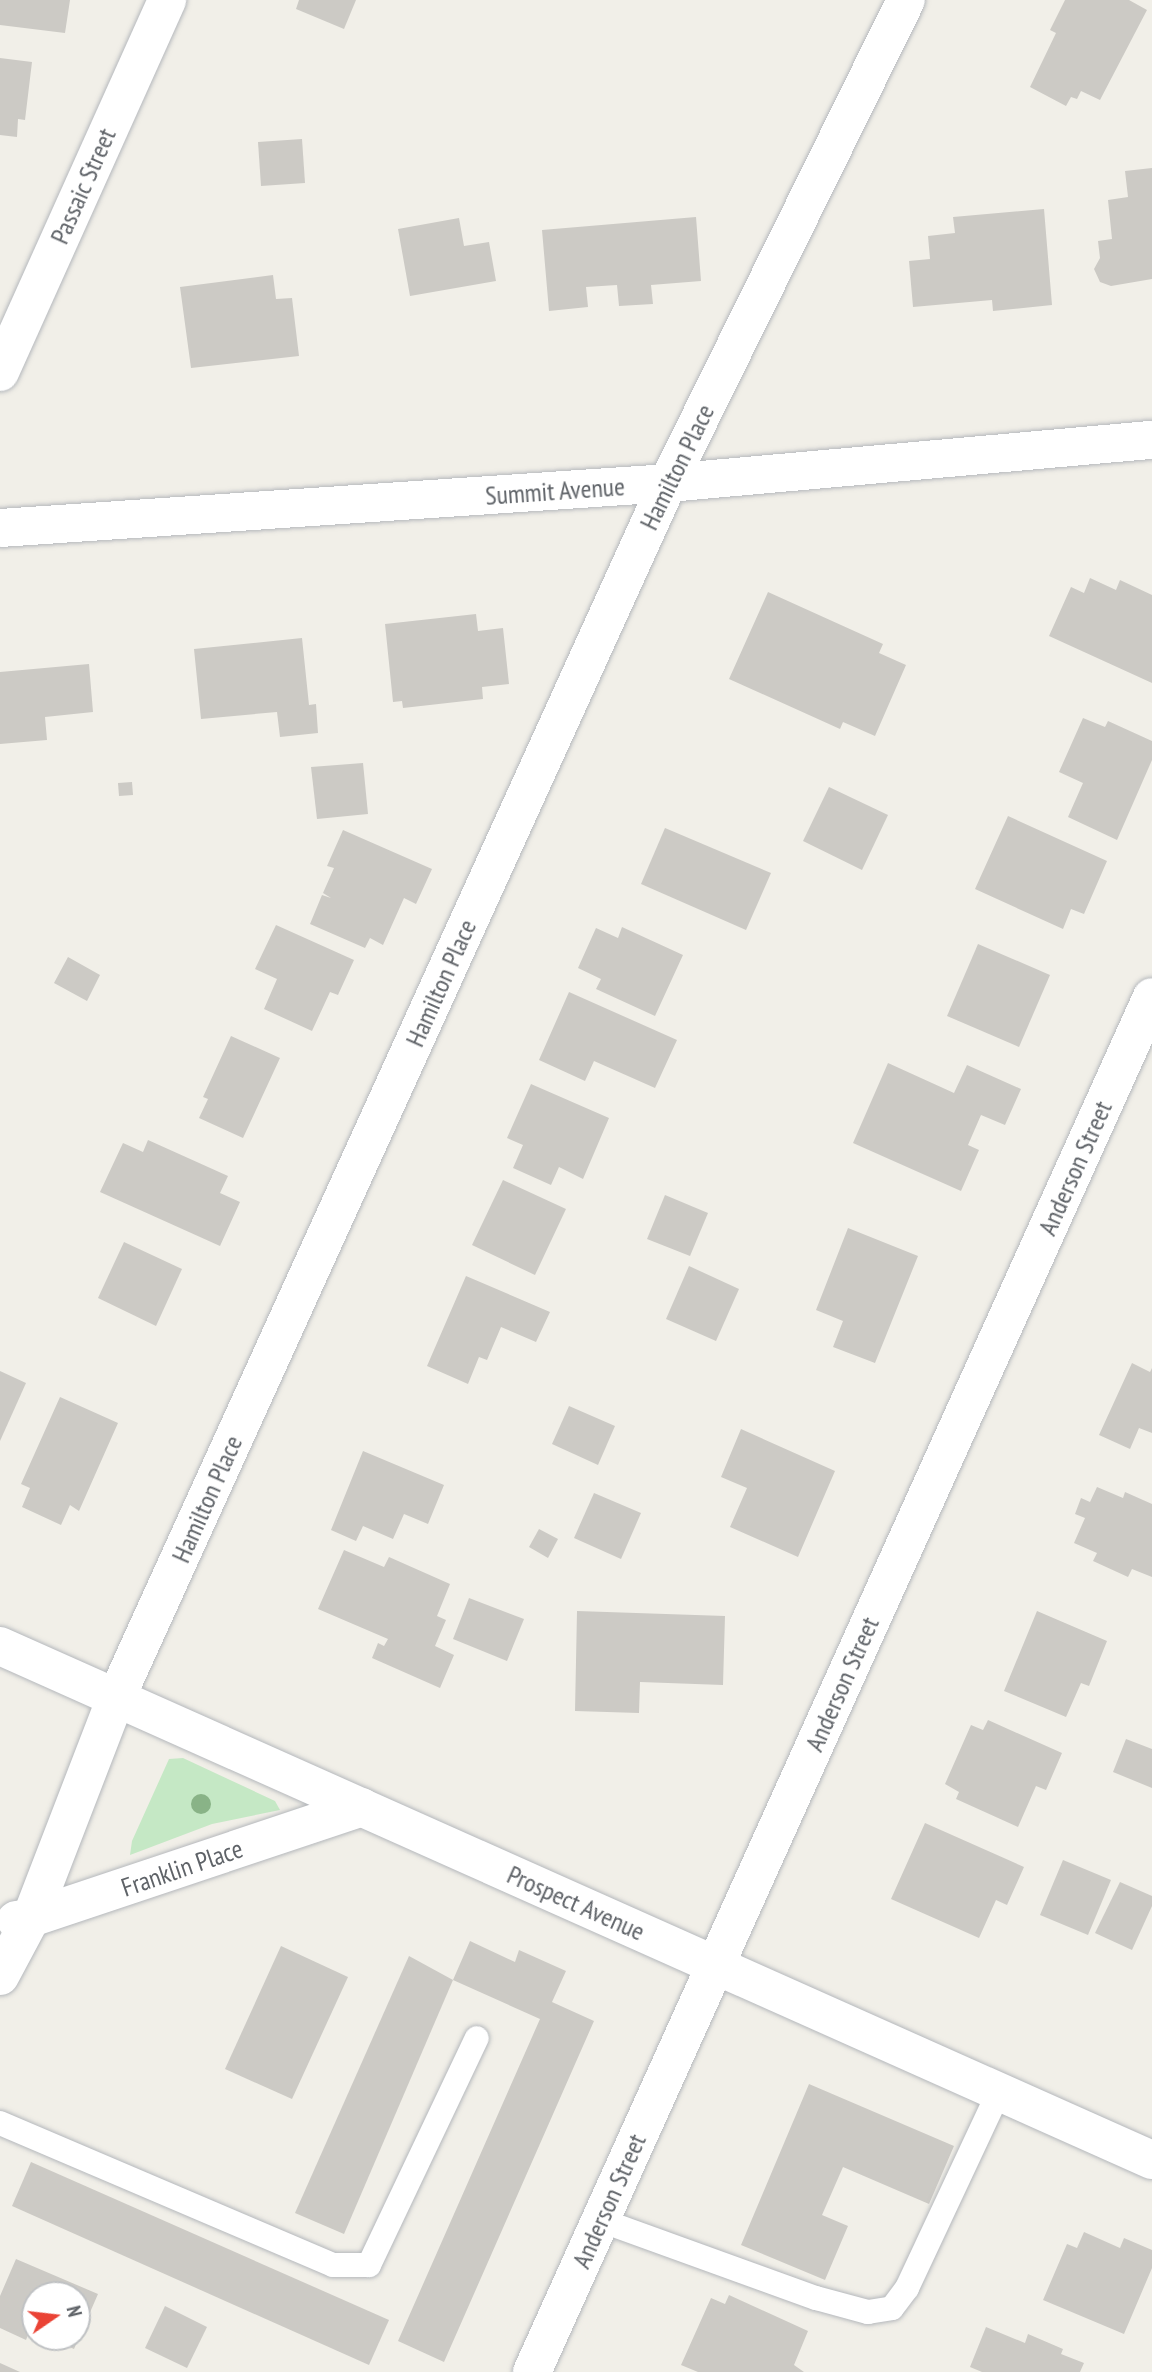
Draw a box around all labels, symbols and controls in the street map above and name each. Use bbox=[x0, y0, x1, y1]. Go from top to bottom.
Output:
street label: Passaic Street bbox=[44, 123, 122, 249]
street label: Hamilton Place bbox=[633, 399, 721, 535]
street label: Summit Avenue bbox=[484, 471, 626, 511]
street label: Hamilton Place bbox=[399, 915, 483, 1051]
street label: Anderson Street bbox=[1032, 1096, 1118, 1240]
street label: Hamilton Place bbox=[165, 1431, 249, 1567]
street label: Anderson Street bbox=[799, 1612, 885, 1756]
street label: Franklin Place bbox=[117, 1833, 247, 1903]
street label: Prospect Avenue bbox=[502, 1859, 650, 1947]
street label: Anderson Street bbox=[566, 2129, 652, 2273]
north arrow bbox=[21, 2281, 91, 2351]
text: N bbox=[62, 2304, 87, 2319]

